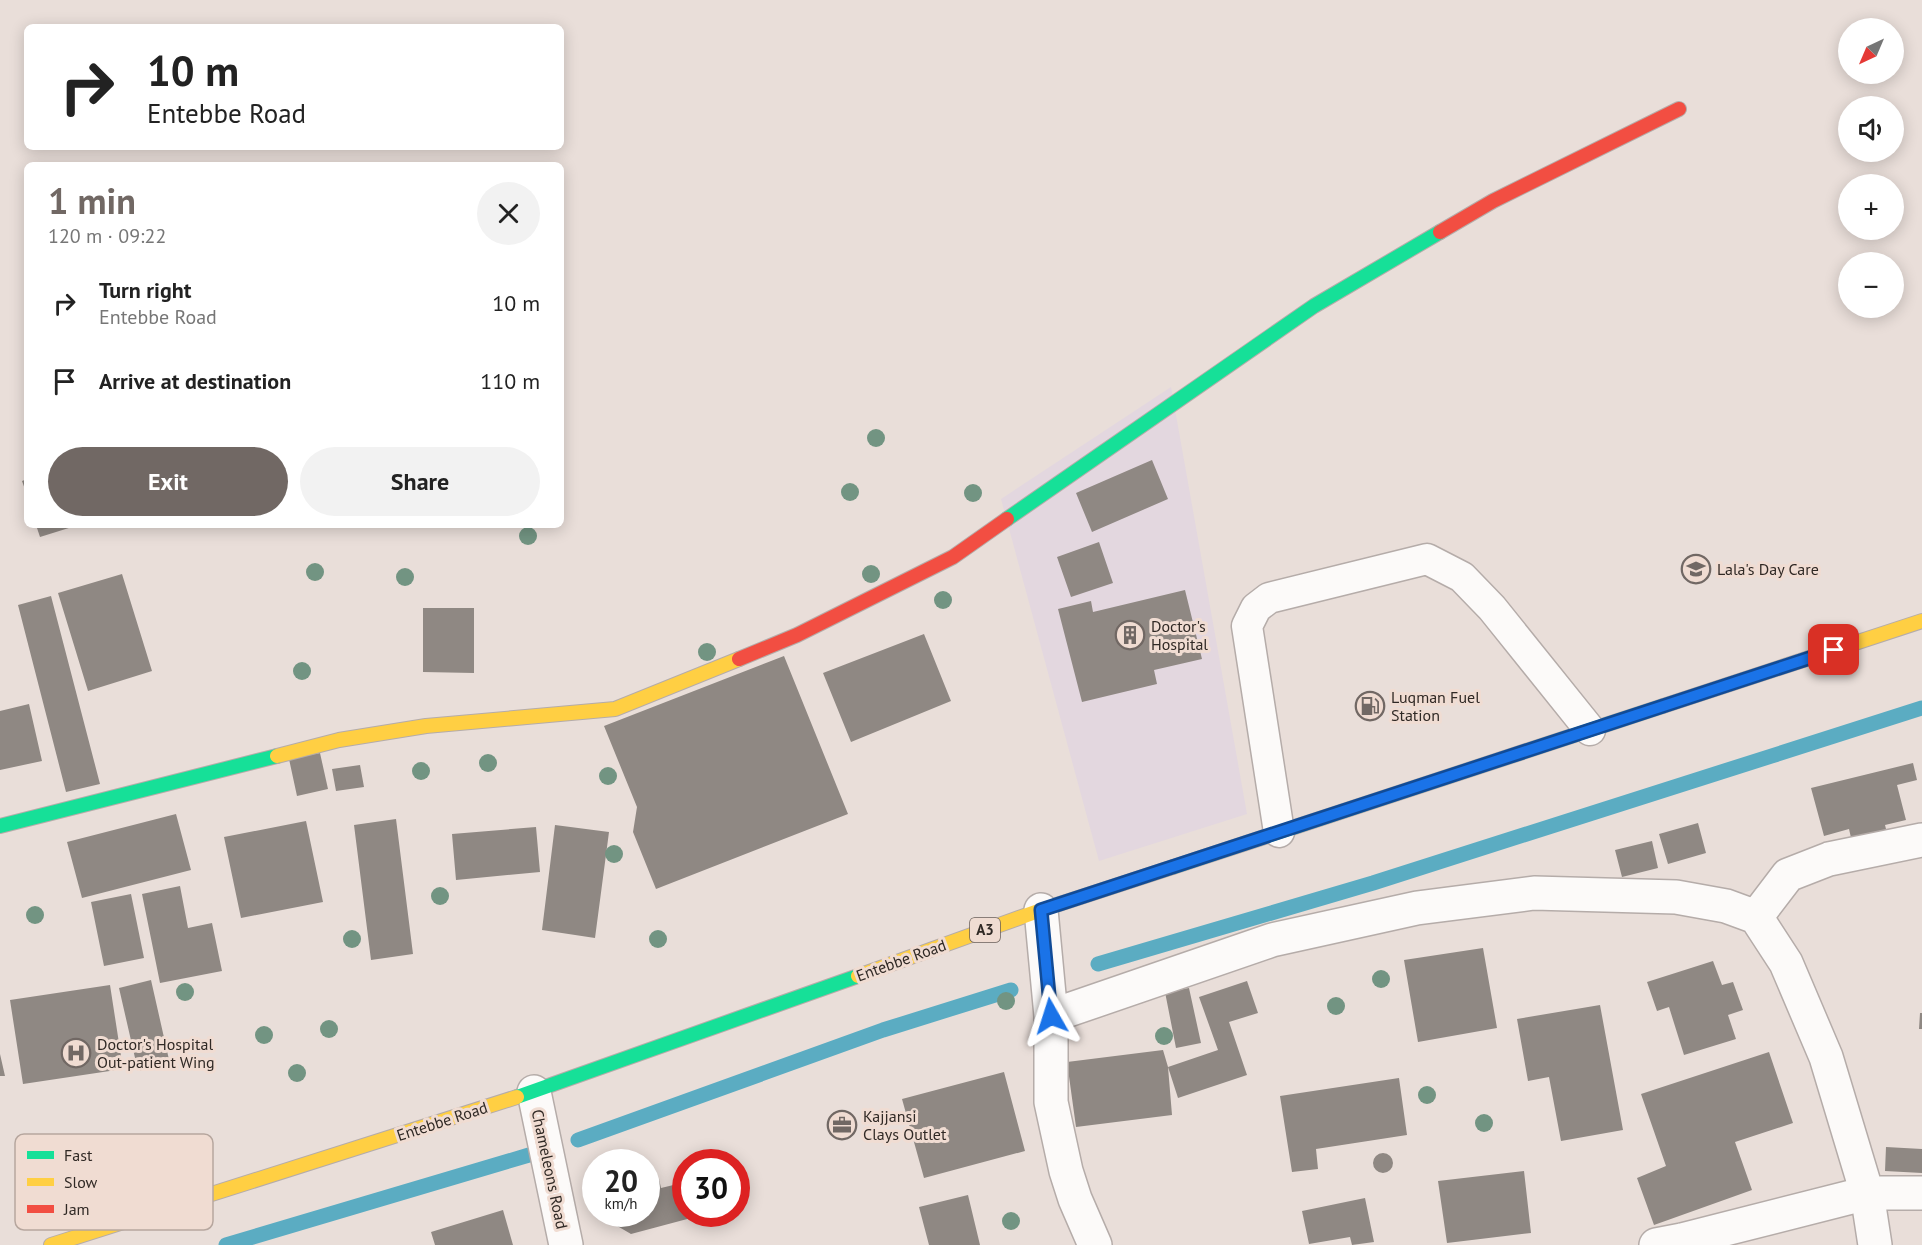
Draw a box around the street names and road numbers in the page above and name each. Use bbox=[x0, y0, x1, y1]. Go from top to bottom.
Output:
road number: A3 bbox=[970, 918, 1000, 942]
street label: Entebbe Road bbox=[853, 934, 949, 986]
street label: Entebbe Road bbox=[394, 1097, 490, 1145]
street label: Chameleons Road bbox=[528, 1107, 572, 1231]

